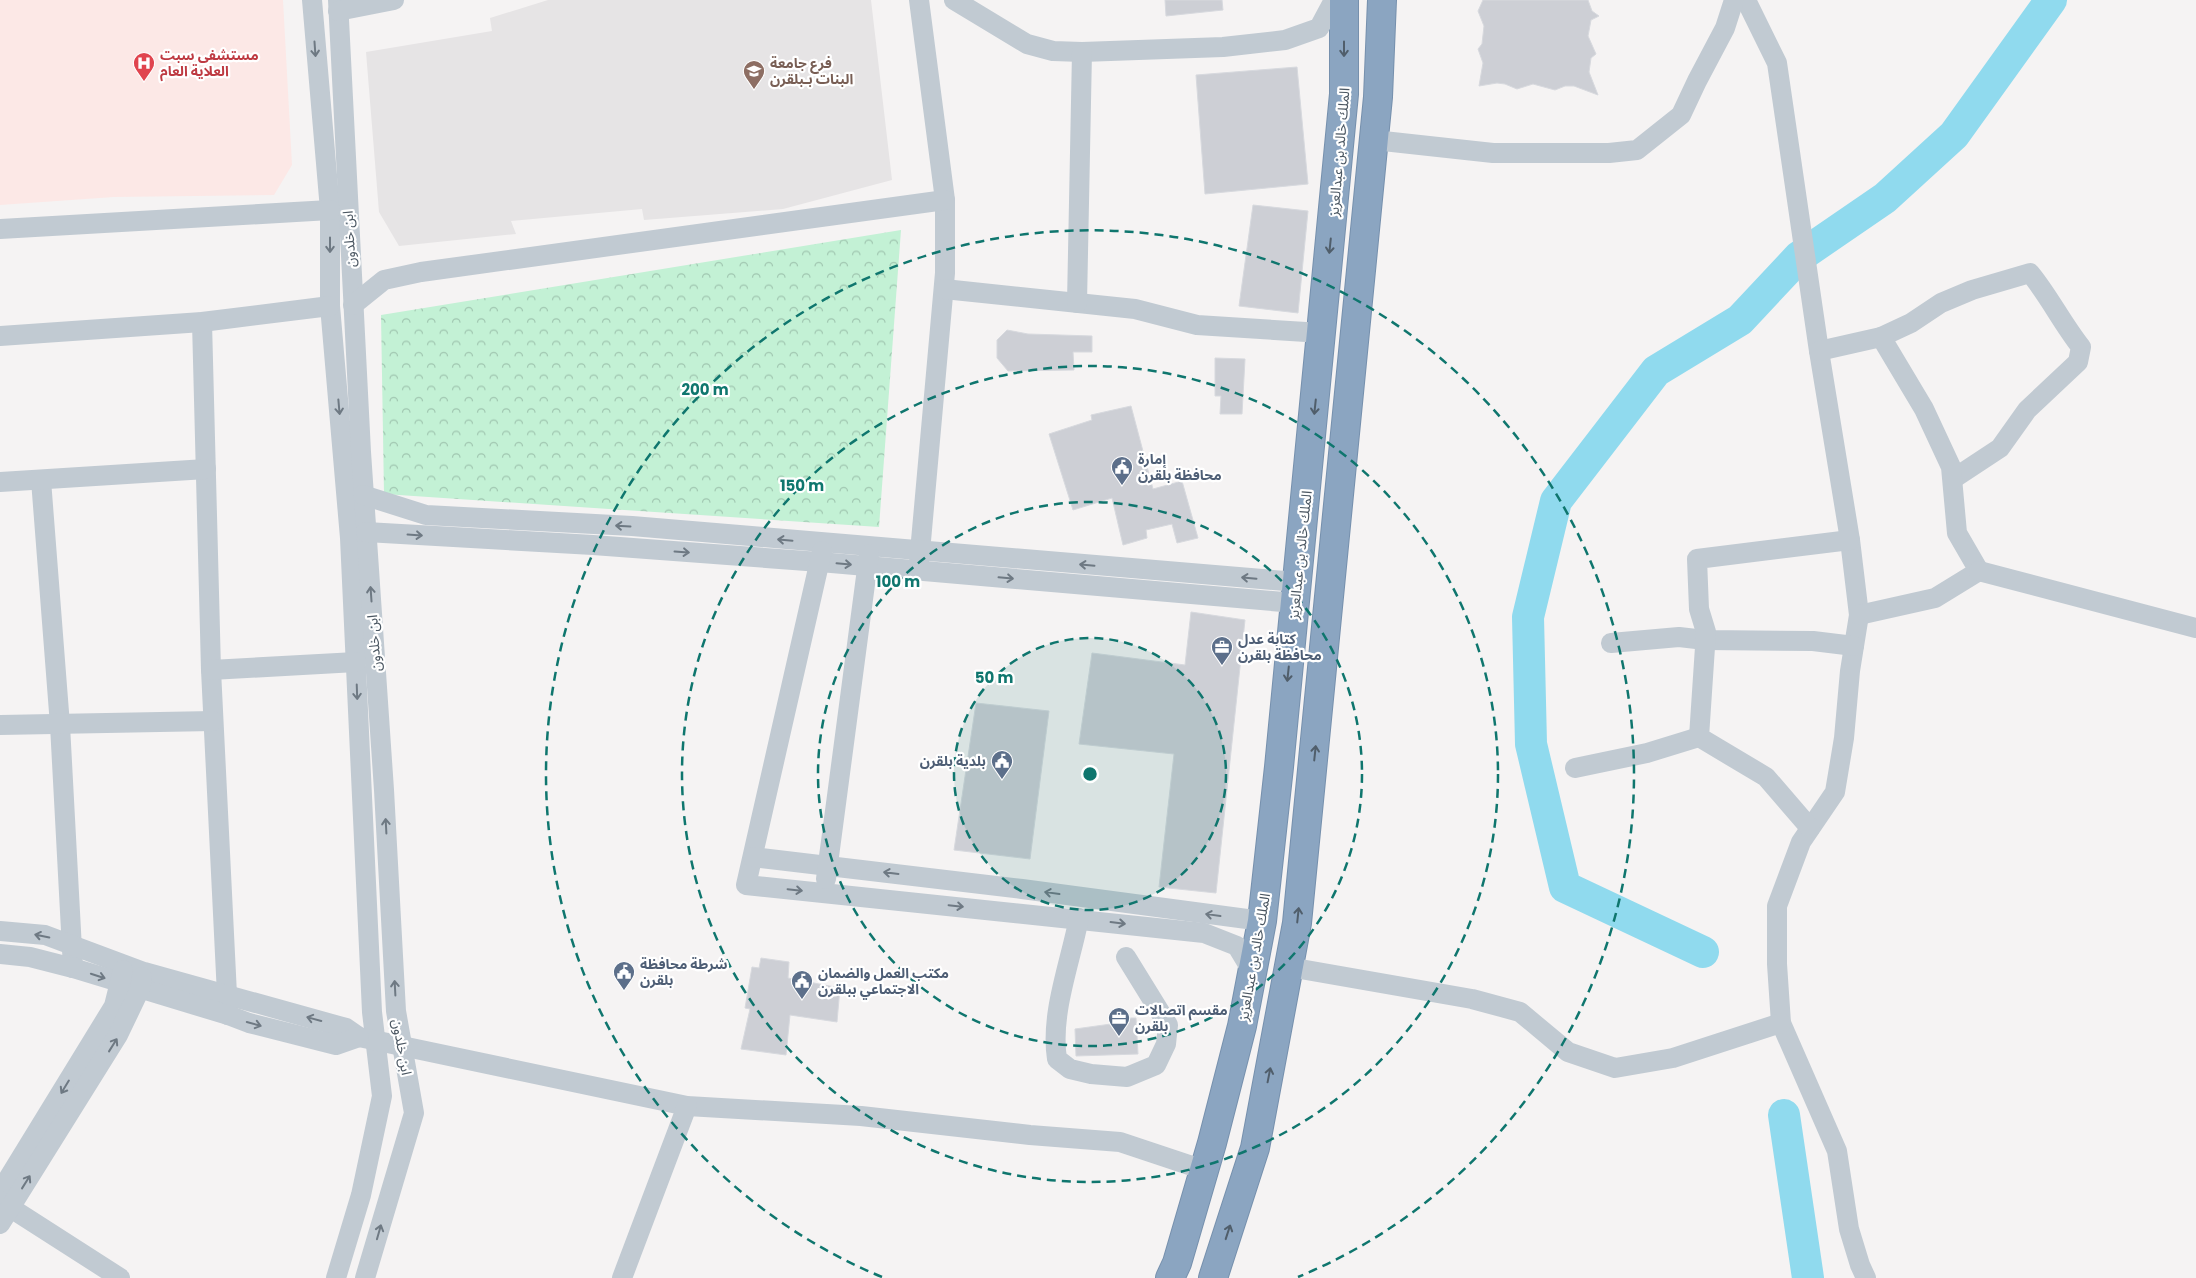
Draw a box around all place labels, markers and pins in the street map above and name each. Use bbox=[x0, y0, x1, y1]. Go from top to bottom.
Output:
place label: مستشفى سبت العلاية العام bbox=[160, 45, 259, 82]
hospital icon: مستشفى سبت العلاية العام bbox=[132, 51, 156, 82]
place label: فرع جامعة البنات بـبلقرن bbox=[770, 53, 853, 89]
school or university icon: فرع جامعة البنات بـبلقرن bbox=[742, 59, 766, 90]
place label: إمارة محافظة بلقرن bbox=[1138, 449, 1222, 485]
public building icon: إمارة محافظة بلقرن bbox=[1110, 455, 1134, 486]
place label: كتابة عدل محافظة بلقرن bbox=[1238, 629, 1322, 665]
office icon: كتابة عدل محافظة بلقرن bbox=[1210, 635, 1234, 666]
public building icon: بلدية بلقرن bbox=[990, 749, 1014, 780]
place label: بلدية بلقرن bbox=[920, 751, 986, 771]
centre of rings bbox=[1081, 765, 1099, 783]
place label: شرطة محافظة بلقرن bbox=[640, 954, 728, 990]
public building icon: شرطة محافظة بلقرن bbox=[612, 960, 636, 991]
place label: مكتب العمل والضمان الاجتماعي ببلقرن bbox=[818, 963, 949, 1000]
public building icon: مكتب العمل والضمان الاجتماعي ببلقرن bbox=[790, 969, 814, 1000]
place label: مقسم اتصالات بلقرن bbox=[1135, 1000, 1228, 1036]
office icon: مقسم اتصالات بلقرن bbox=[1107, 1006, 1131, 1037]

